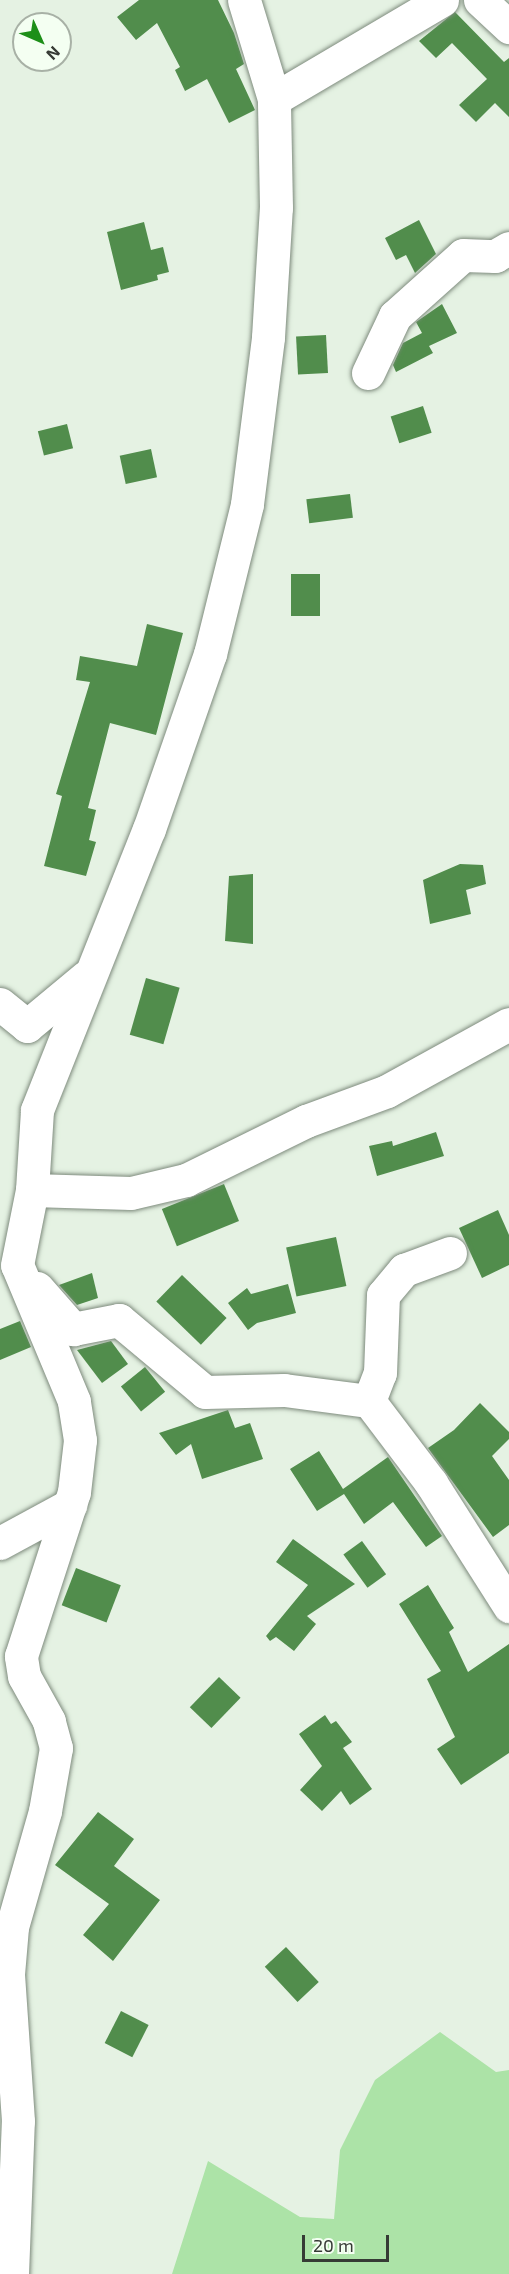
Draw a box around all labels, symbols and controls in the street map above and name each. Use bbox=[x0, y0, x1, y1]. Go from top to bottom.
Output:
north arrow bbox=[12, 12, 72, 72]
text: N bbox=[43, 43, 64, 64]
scale bar bbox=[305, 2223, 392, 2261]
text: 20 m bbox=[313, 2234, 354, 2256]

